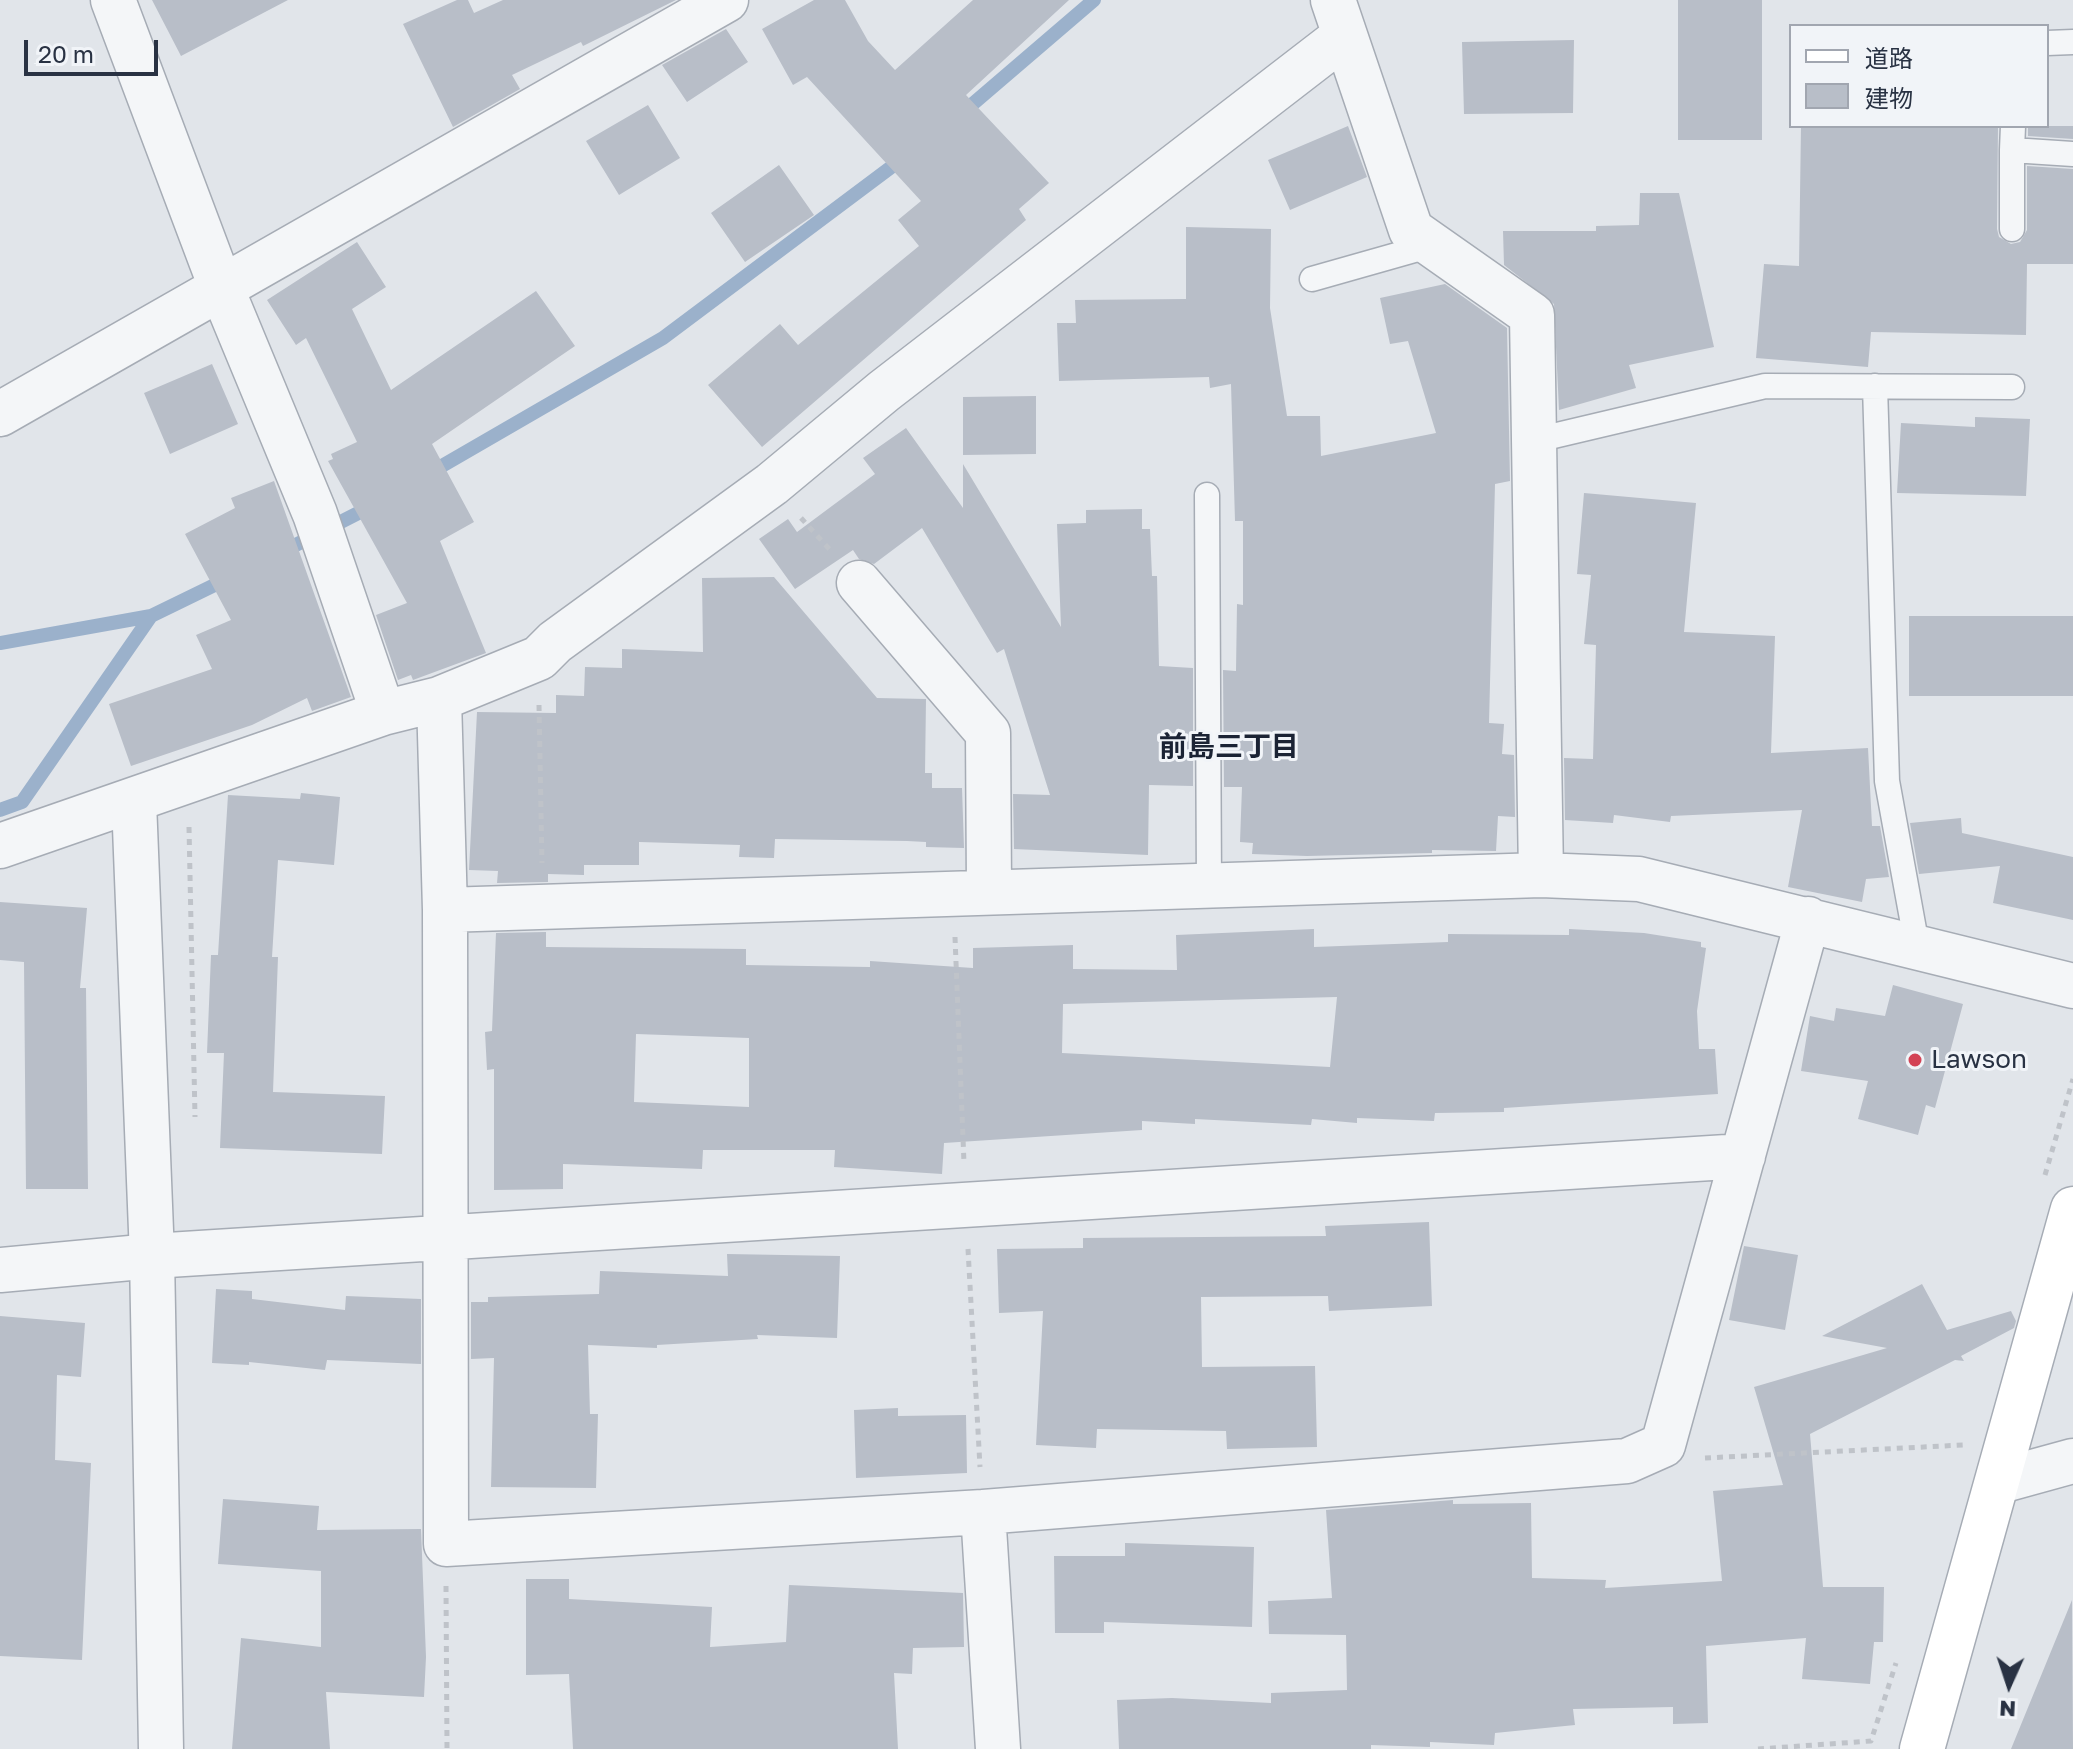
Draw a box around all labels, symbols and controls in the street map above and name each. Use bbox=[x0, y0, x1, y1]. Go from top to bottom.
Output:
scale bar bbox=[28, 24, 162, 74]
legend bbox=[1789, 24, 2049, 128]
text: 20 m bbox=[38, 39, 94, 68]
text: 道路 bbox=[1865, 43, 1913, 72]
text: 建物 bbox=[1865, 83, 1913, 112]
district label: 前島三丁目 bbox=[1159, 730, 1299, 764]
place label: Lawson bbox=[1931, 1044, 2027, 1076]
marker: Lawson bbox=[1906, 1051, 1924, 1069]
north arrow bbox=[1969, 1645, 2049, 1725]
text: N bbox=[1999, 1696, 2017, 1723]

